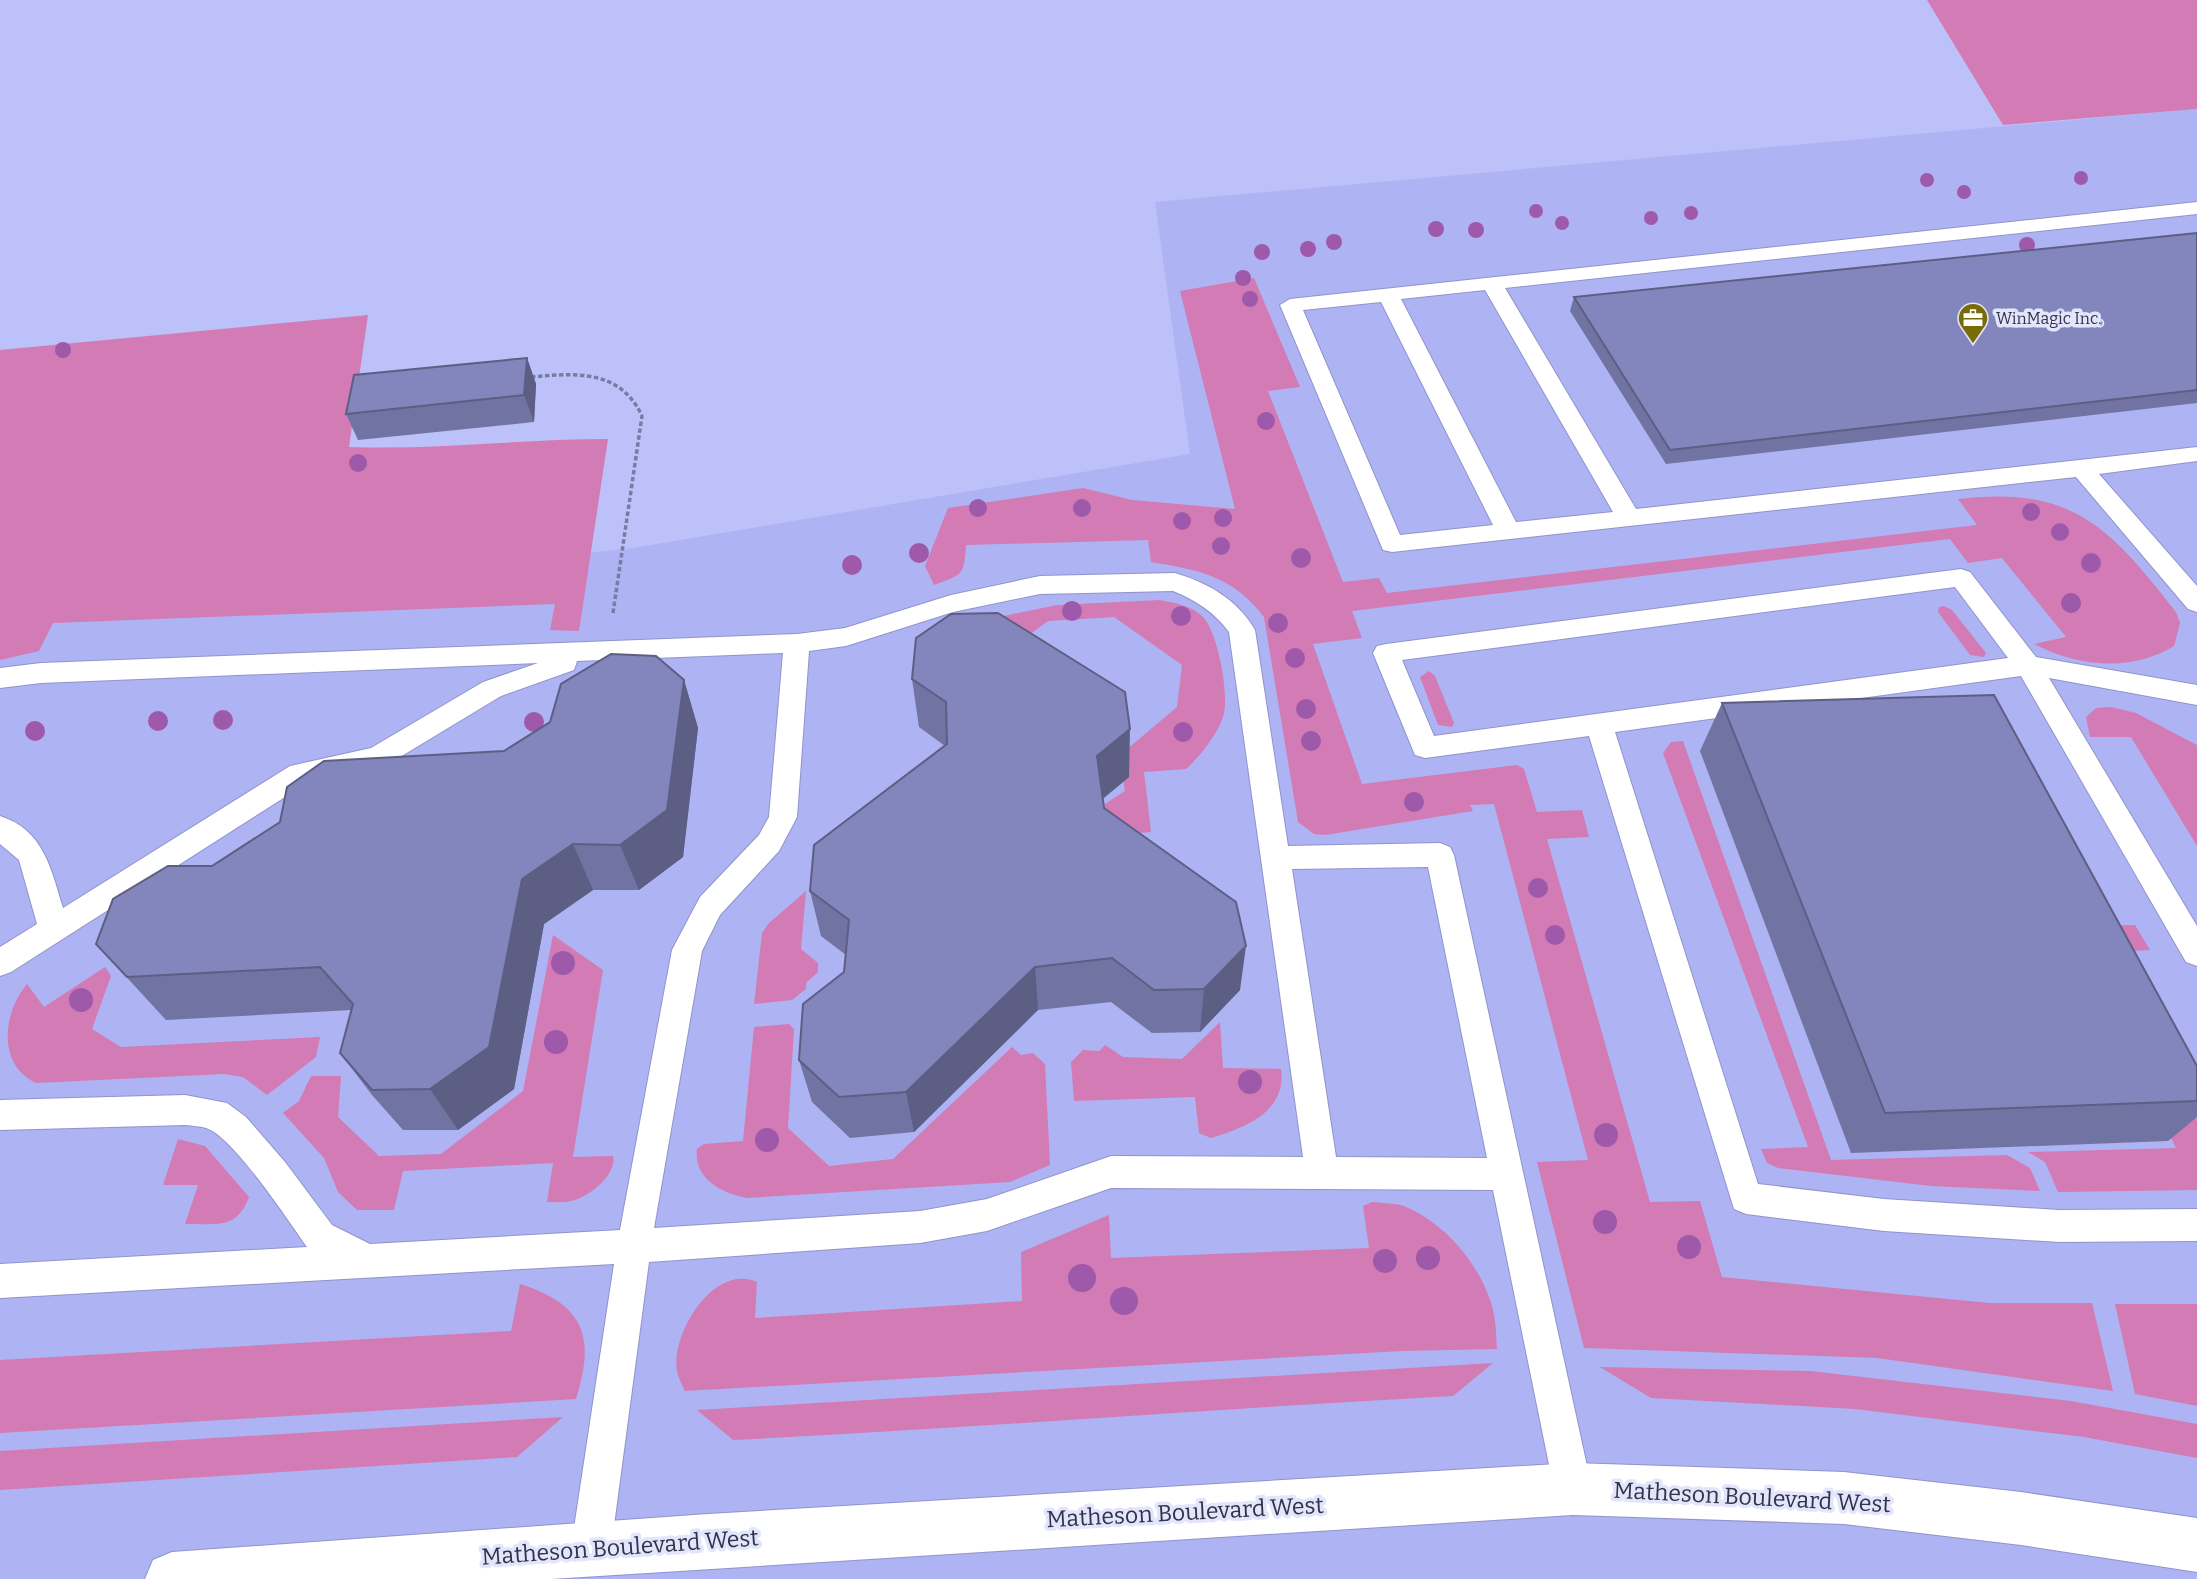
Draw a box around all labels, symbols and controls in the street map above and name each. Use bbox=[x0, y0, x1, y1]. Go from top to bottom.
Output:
office icon: WinMagic Inc. bbox=[1956, 301, 1990, 345]
place label: WinMagic Inc. bbox=[1996, 309, 2102, 328]
street label: Matheson Boulevard West bbox=[1613, 1476, 1891, 1518]
street label: Matheson Boulevard West bbox=[1046, 1491, 1324, 1533]
street label: Matheson Boulevard West bbox=[480, 1523, 760, 1571]

